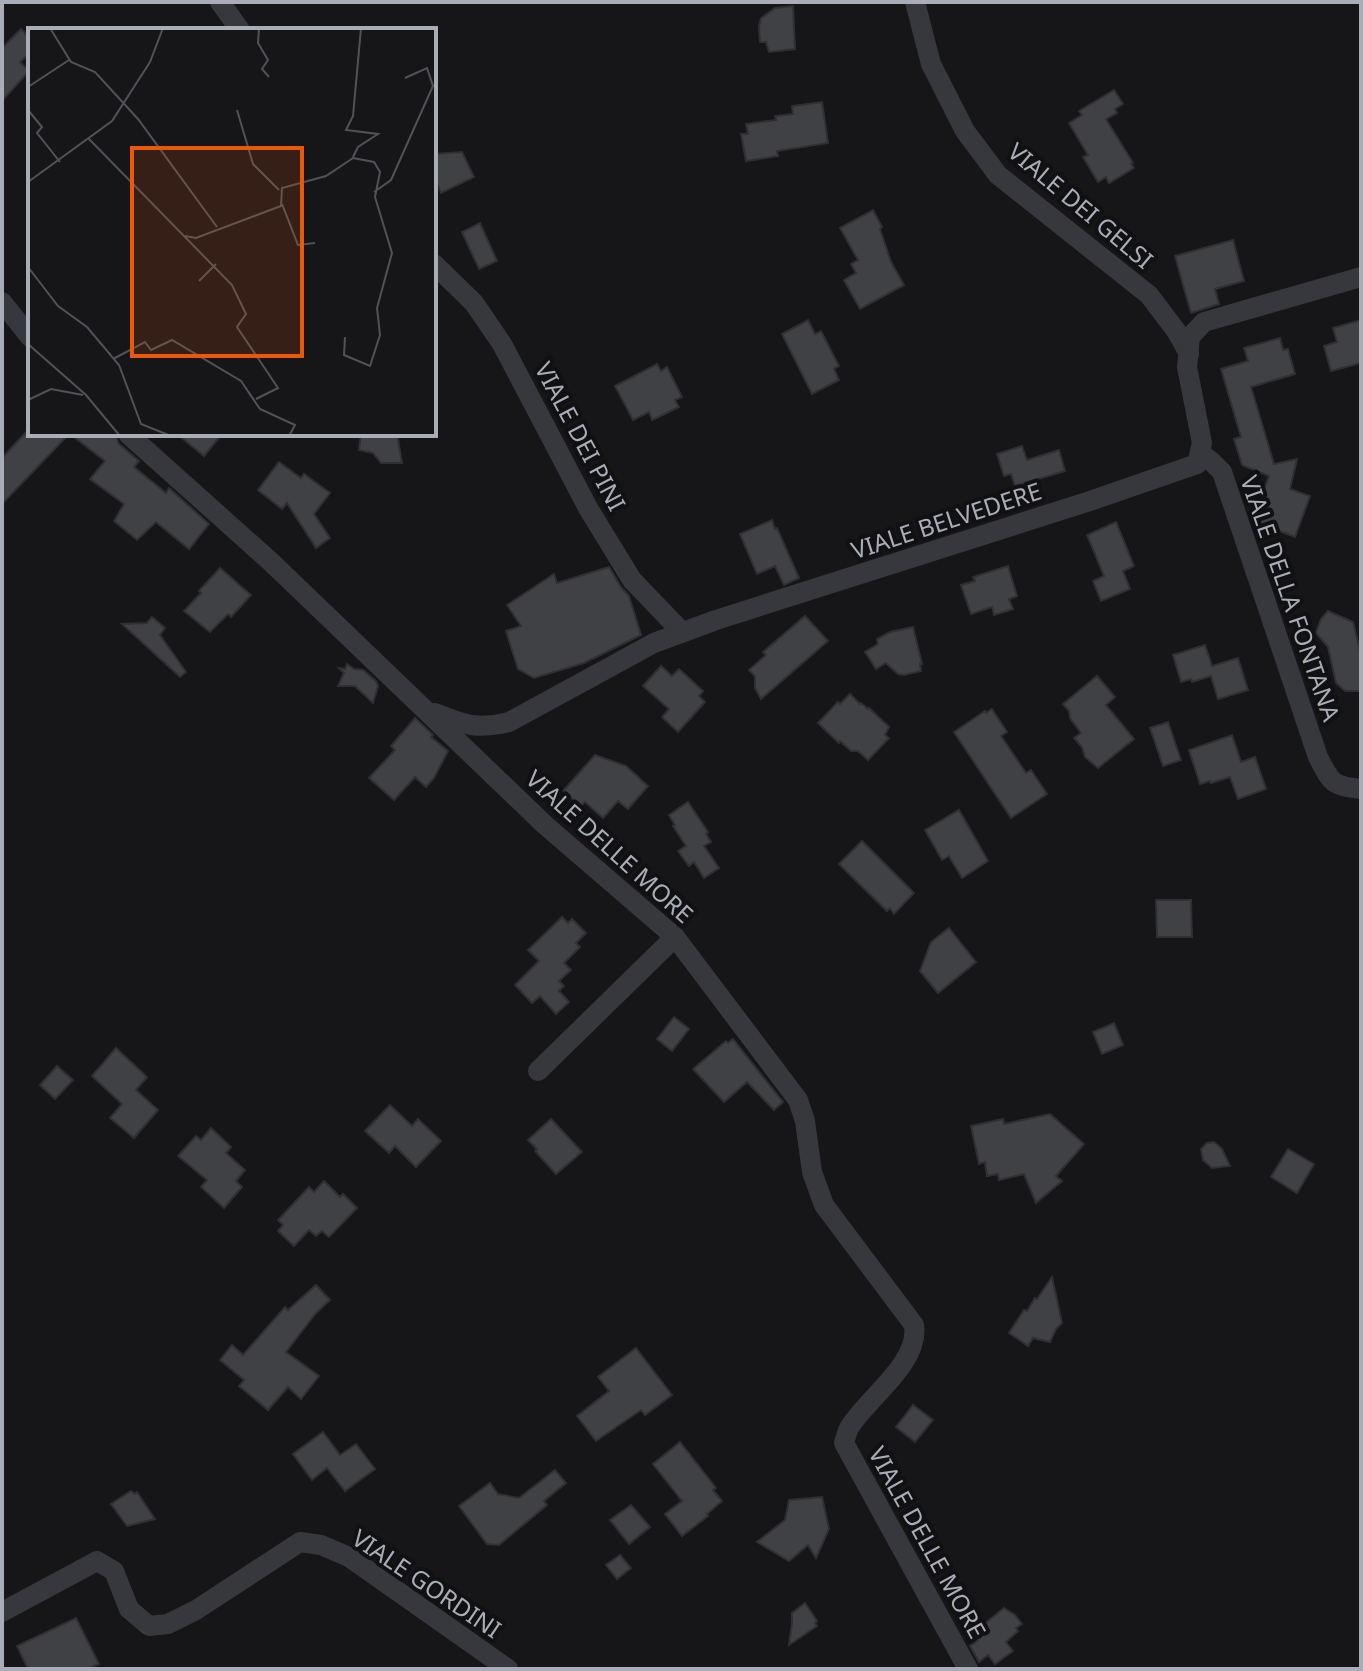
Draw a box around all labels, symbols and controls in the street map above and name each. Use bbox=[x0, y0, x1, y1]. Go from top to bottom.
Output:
inset map bbox=[28, 28, 436, 436]
street label: VIALE DEI GELSI bbox=[1001, 135, 1161, 275]
street label: VIALE DEI PINI bbox=[528, 356, 634, 516]
street label: VIALE DELLA FONTANA bbox=[1233, 471, 1349, 726]
street label: VIALE BELVEDERE bbox=[847, 474, 1045, 566]
street label: VIALE DELLE MORE bbox=[519, 762, 701, 930]
street label: VIALE DELLE MORE bbox=[862, 1440, 994, 1644]
street label: VIALE GORDINI bbox=[346, 1521, 508, 1645]

